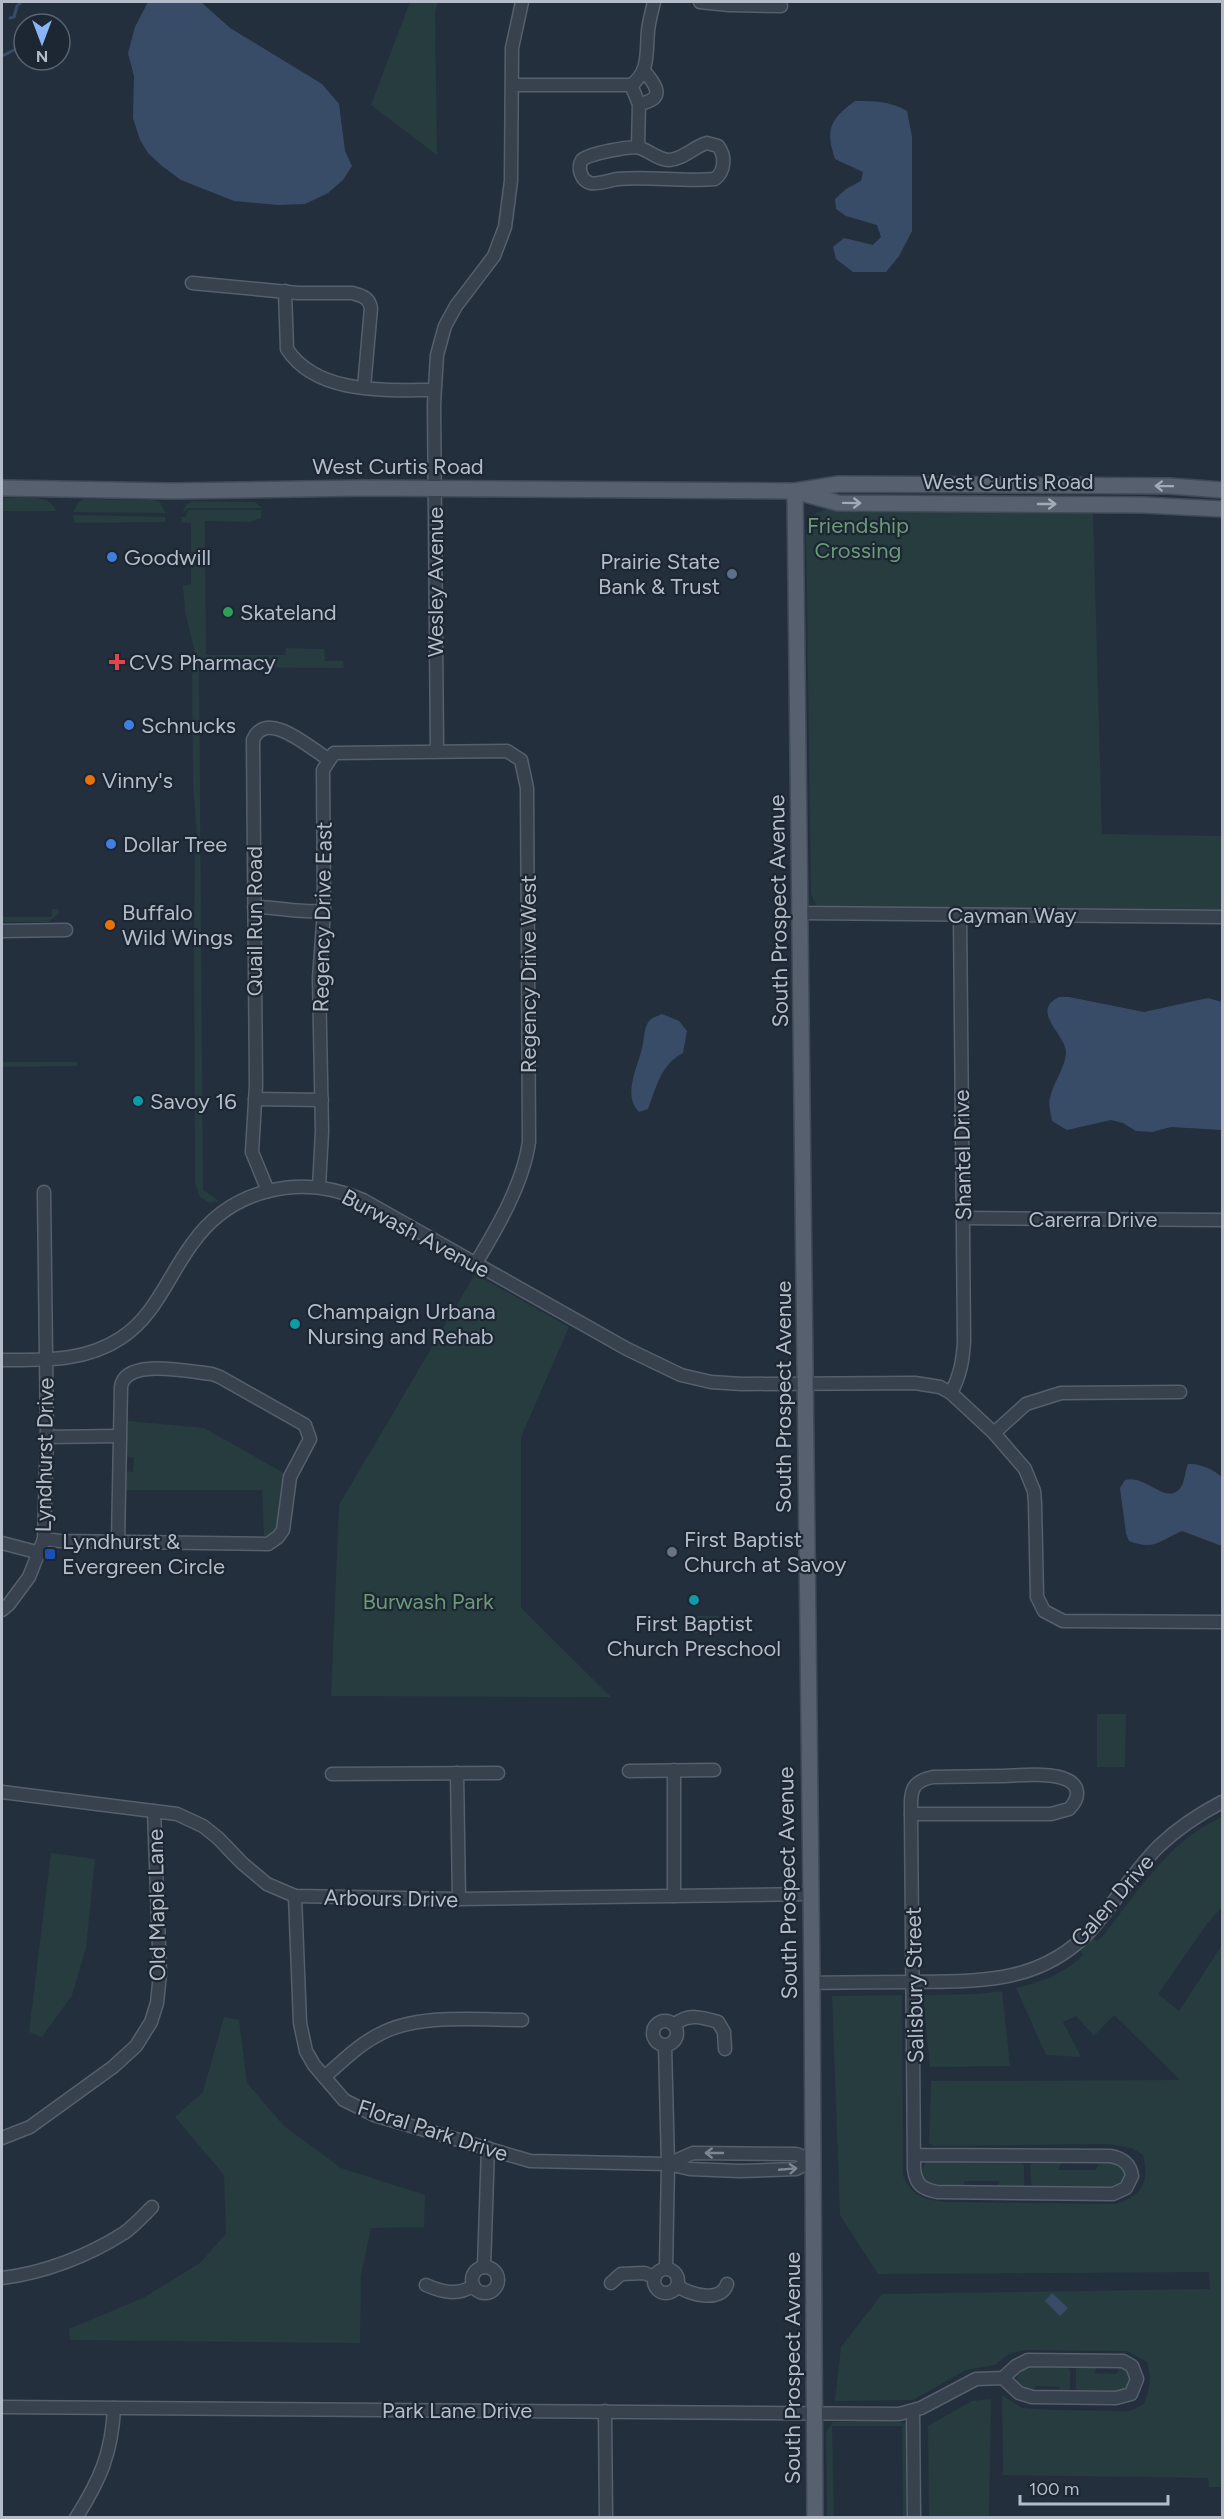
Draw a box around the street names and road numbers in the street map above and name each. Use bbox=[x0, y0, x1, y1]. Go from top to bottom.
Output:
street label: West Curtis Road bbox=[312, 453, 484, 480]
street label: West Curtis Road bbox=[922, 468, 1094, 495]
street label: Wesley Avenue bbox=[422, 507, 449, 657]
street label: South Prospect Avenue bbox=[763, 794, 794, 1028]
street label: Regency Drive East bbox=[307, 821, 338, 1013]
street label: Quail Run Road bbox=[241, 846, 268, 996]
street label: Regency Drive West bbox=[515, 875, 542, 1073]
street label: Cayman Way bbox=[948, 902, 1077, 929]
street label: Shantel Drive bbox=[948, 1089, 977, 1221]
street label: Burwash Avenue bbox=[337, 1183, 494, 1284]
street label: Carerra Drive bbox=[1029, 1206, 1157, 1233]
street label: South Prospect Avenue bbox=[770, 1281, 797, 1513]
street label: Lyndhurst Drive bbox=[30, 1377, 59, 1533]
street label: South Prospect Avenue bbox=[772, 1766, 803, 2000]
street label: Old Maple Lane bbox=[142, 1829, 171, 1981]
street label: Galen Drive bbox=[1065, 1849, 1160, 1952]
street label: Arbours Drive bbox=[324, 1884, 458, 1913]
street label: Salisbury Street bbox=[900, 1907, 929, 2063]
street label: Floral Park Drive bbox=[354, 2093, 512, 2168]
street label: South Prospect Avenue bbox=[779, 2252, 806, 2484]
street label: Park Lane Drive bbox=[382, 2397, 532, 2424]

